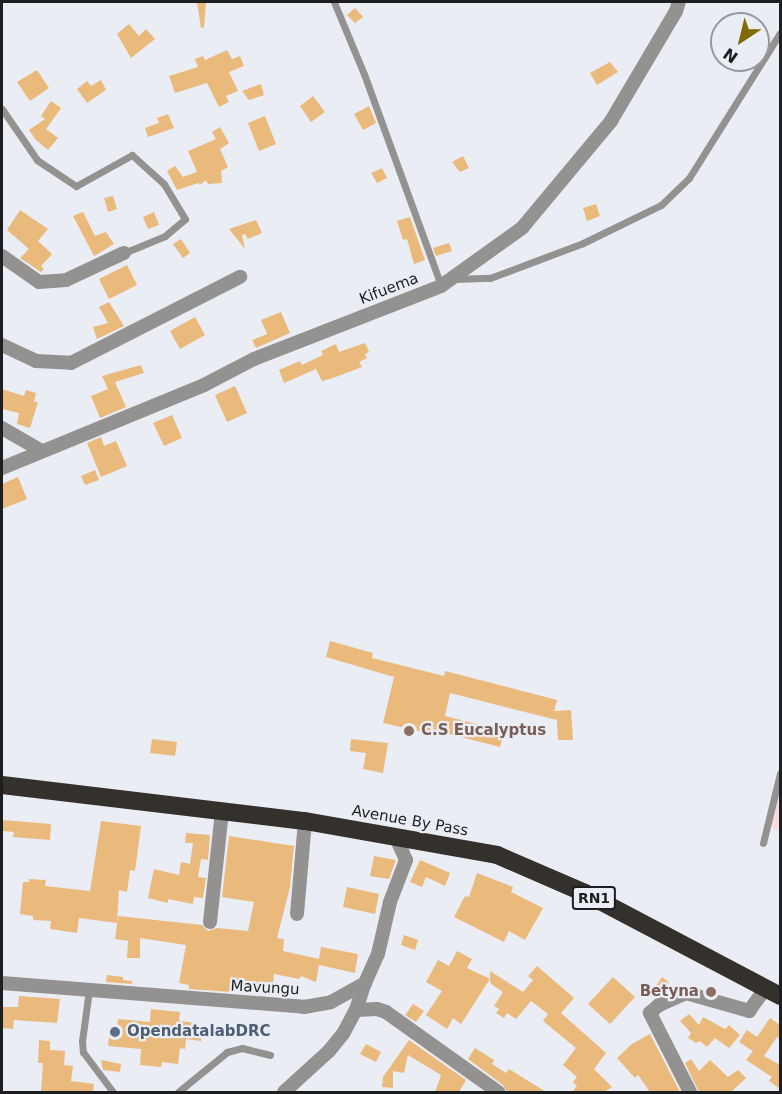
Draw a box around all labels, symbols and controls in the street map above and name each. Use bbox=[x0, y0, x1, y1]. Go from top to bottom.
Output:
north arrow bbox=[710, 12, 770, 72]
text: N bbox=[720, 44, 741, 67]
street label: Kifuema bbox=[357, 270, 421, 308]
place label: C.S Eucalyptus bbox=[421, 722, 546, 740]
marker: C.S Eucalyptus bbox=[402, 724, 416, 738]
street label: Avenue By Pass bbox=[351, 802, 469, 840]
road number: RN1 bbox=[572, 887, 616, 909]
street label: Mavungu bbox=[230, 977, 300, 999]
place label: Betyna bbox=[640, 983, 699, 1001]
marker: Betyna bbox=[704, 985, 718, 999]
place label: OpendatalabDRC bbox=[127, 1023, 271, 1041]
marker: OpendatalabDRC bbox=[108, 1025, 122, 1039]

